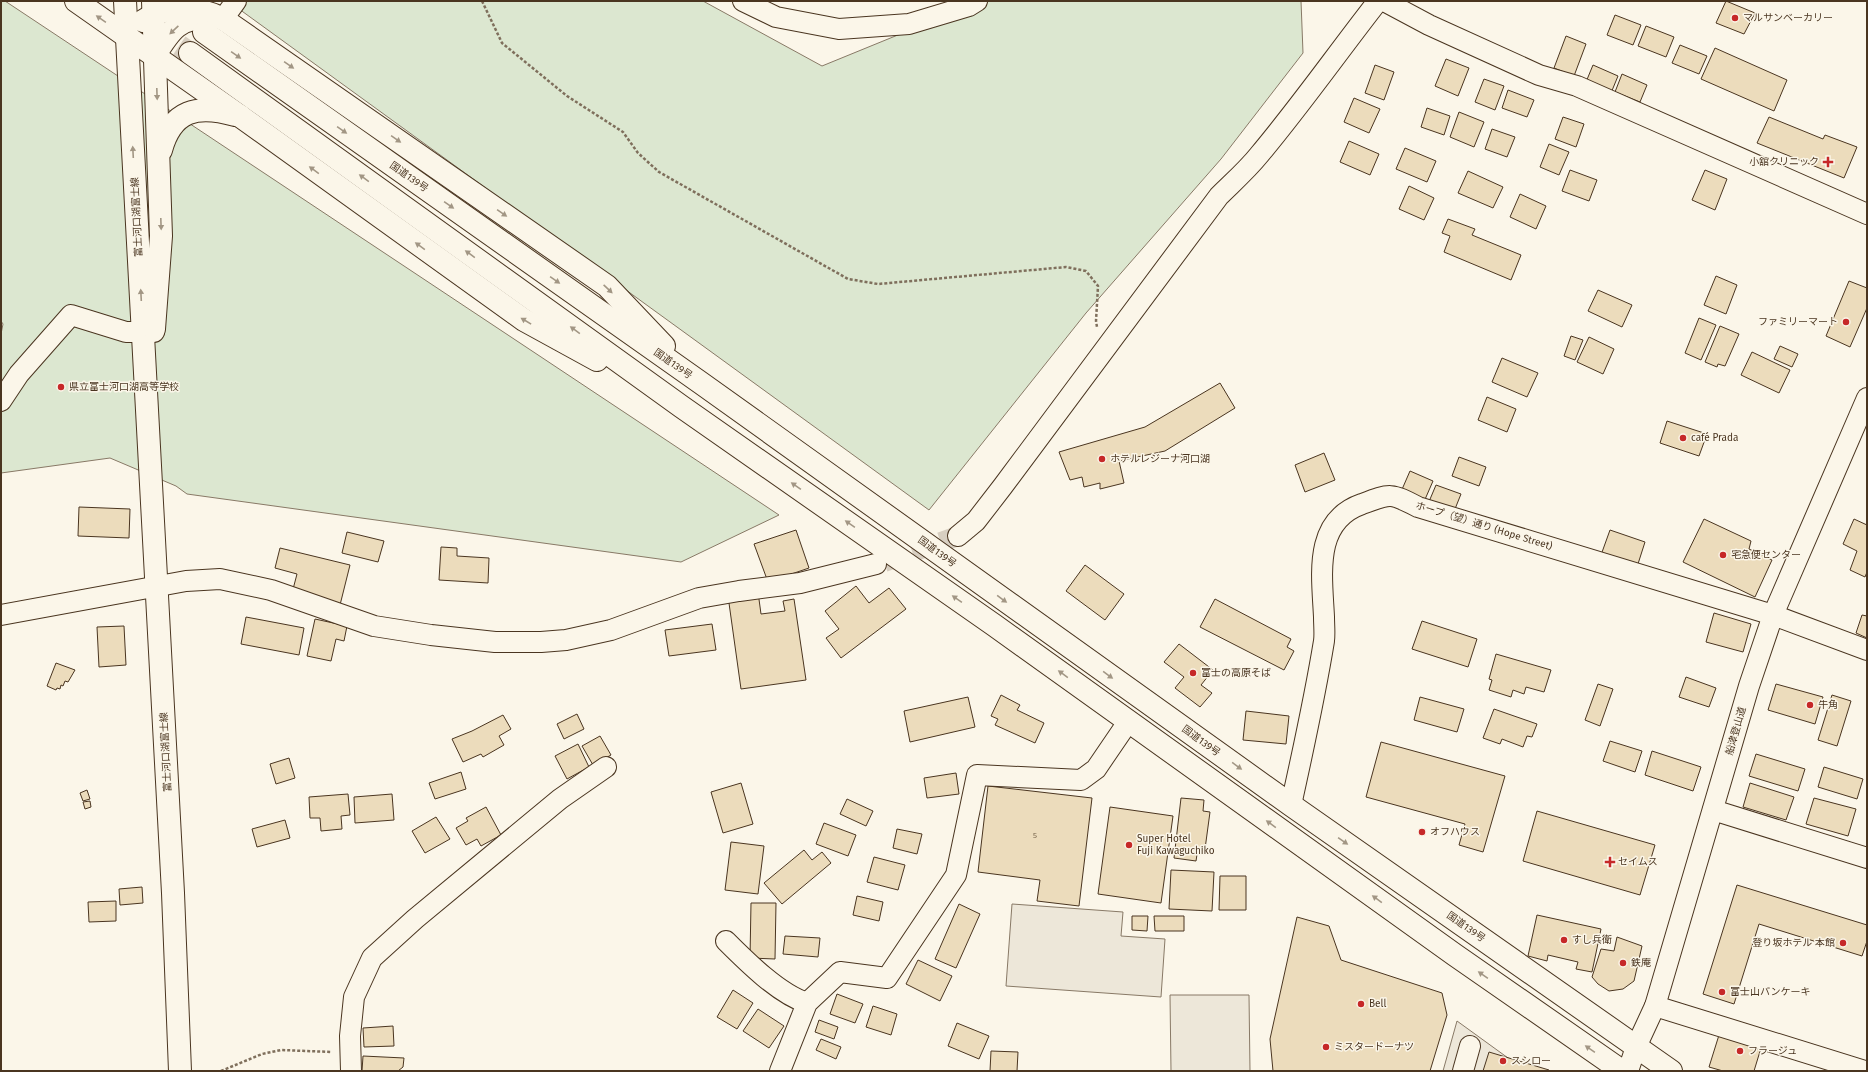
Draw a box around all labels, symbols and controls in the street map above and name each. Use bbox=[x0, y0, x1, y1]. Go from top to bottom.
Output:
place label: マルサンベーカリー bbox=[1743, 12, 1833, 24]
marker: マルサンベーカリー bbox=[1730, 13, 1740, 23]
one-way arrow bbox=[96, 15, 107, 23]
one-way arrow bbox=[169, 25, 179, 35]
one-way arrow bbox=[231, 51, 242, 59]
one-way arrow bbox=[284, 61, 294, 69]
one-way arrow bbox=[153, 88, 160, 100]
one-way arrow bbox=[337, 126, 348, 134]
one-way arrow bbox=[390, 135, 401, 143]
one-way arrow bbox=[130, 145, 136, 158]
place label: 小舘クリニック bbox=[1749, 156, 1819, 168]
marker: 小舘クリニック bbox=[1822, 156, 1834, 168]
street label: 国道139号 bbox=[387, 159, 431, 195]
one-way arrow bbox=[309, 166, 319, 174]
one-way arrow bbox=[359, 174, 370, 182]
street label: 富士河口湖富士線 bbox=[129, 177, 145, 257]
one-way arrow bbox=[443, 201, 454, 209]
one-way arrow bbox=[497, 209, 508, 217]
one-way arrow bbox=[158, 218, 164, 231]
one-way arrow bbox=[414, 241, 425, 250]
one-way arrow bbox=[465, 250, 475, 258]
one-way arrow bbox=[549, 276, 560, 284]
one-way arrow bbox=[603, 284, 614, 293]
one-way arrow bbox=[137, 289, 144, 301]
place label: ファミリーマート bbox=[1758, 316, 1838, 328]
one-way arrow bbox=[520, 317, 531, 324]
marker: ファミリーマート bbox=[1841, 317, 1851, 327]
one-way arrow bbox=[570, 326, 581, 334]
street label: 国道139号 bbox=[651, 346, 695, 382]
place label: 県立富士河口湖高等学校 bbox=[69, 381, 179, 393]
marker: 県立富士河口湖高等学校 bbox=[56, 382, 66, 392]
place label: café Prada bbox=[1691, 432, 1738, 444]
marker: café Prada bbox=[1678, 433, 1688, 443]
place label: ホテルレジーナ河口湖 bbox=[1110, 453, 1210, 465]
marker: ホテルレジーナ河口湖 bbox=[1097, 454, 1107, 464]
one-way arrow bbox=[791, 482, 801, 490]
street label: ホープ（望）通り (Hope Street) bbox=[1414, 498, 1554, 553]
one-way arrow bbox=[845, 520, 856, 528]
street label: 国道139号 bbox=[915, 534, 959, 570]
place label: 宅急便センター bbox=[1731, 549, 1801, 561]
marker: 宅急便センター bbox=[1718, 550, 1728, 560]
one-way arrow bbox=[952, 595, 962, 603]
one-way arrow bbox=[997, 595, 1008, 603]
place label: 富士の高原そば bbox=[1201, 667, 1271, 679]
marker: 富士の高原そば bbox=[1188, 668, 1198, 678]
one-way arrow bbox=[1057, 670, 1068, 678]
one-way arrow bbox=[1103, 670, 1113, 678]
place label: 牛角 bbox=[1818, 699, 1838, 711]
marker: 牛角 bbox=[1805, 700, 1815, 710]
street label: 船津登山道 bbox=[1723, 705, 1749, 757]
street label: 富士河口湖富士線 bbox=[158, 712, 174, 792]
street label: 国道139号 bbox=[1179, 723, 1223, 759]
one-way arrow bbox=[1231, 762, 1242, 770]
one-way arrow bbox=[1266, 820, 1277, 828]
place label: オフハウス bbox=[1430, 826, 1480, 838]
marker: オフハウス bbox=[1417, 827, 1427, 837]
house number: 5 bbox=[1033, 831, 1037, 840]
place label: Super Hotel Fuji Kawaguchiko bbox=[1137, 833, 1215, 857]
one-way arrow bbox=[1338, 837, 1348, 845]
marker: Super Hotel Fuji Kawaguchiko bbox=[1124, 840, 1134, 850]
place label: セイムス bbox=[1618, 856, 1658, 868]
marker: セイムス bbox=[1605, 857, 1615, 867]
one-way arrow bbox=[1372, 895, 1383, 903]
street label: 国道139号 bbox=[1444, 909, 1488, 945]
place label: すし兵衛 bbox=[1572, 934, 1612, 946]
marker: すし兵衛 bbox=[1559, 935, 1569, 945]
place label: 登り坂ホテル 本館 bbox=[1752, 937, 1835, 949]
marker: 登り坂ホテル 本館 bbox=[1838, 938, 1848, 948]
place label: 鉄庵 bbox=[1631, 957, 1651, 969]
marker: 鉄庵 bbox=[1618, 958, 1628, 968]
one-way arrow bbox=[1478, 971, 1488, 979]
place label: 富士山パンケーキ bbox=[1730, 986, 1811, 998]
marker: 富士山パンケーキ bbox=[1717, 987, 1727, 997]
place label: Bell bbox=[1369, 998, 1386, 1010]
marker: Bell bbox=[1356, 999, 1366, 1009]
place label: ミスタードーナツ bbox=[1334, 1041, 1414, 1053]
marker: ミスタードーナツ bbox=[1321, 1042, 1331, 1052]
one-way arrow bbox=[1585, 1045, 1595, 1053]
place label: フラージュ bbox=[1748, 1045, 1797, 1057]
marker: フラージュ bbox=[1735, 1046, 1745, 1056]
place label: スシロー bbox=[1511, 1055, 1551, 1067]
marker: スシロー bbox=[1498, 1056, 1508, 1066]

